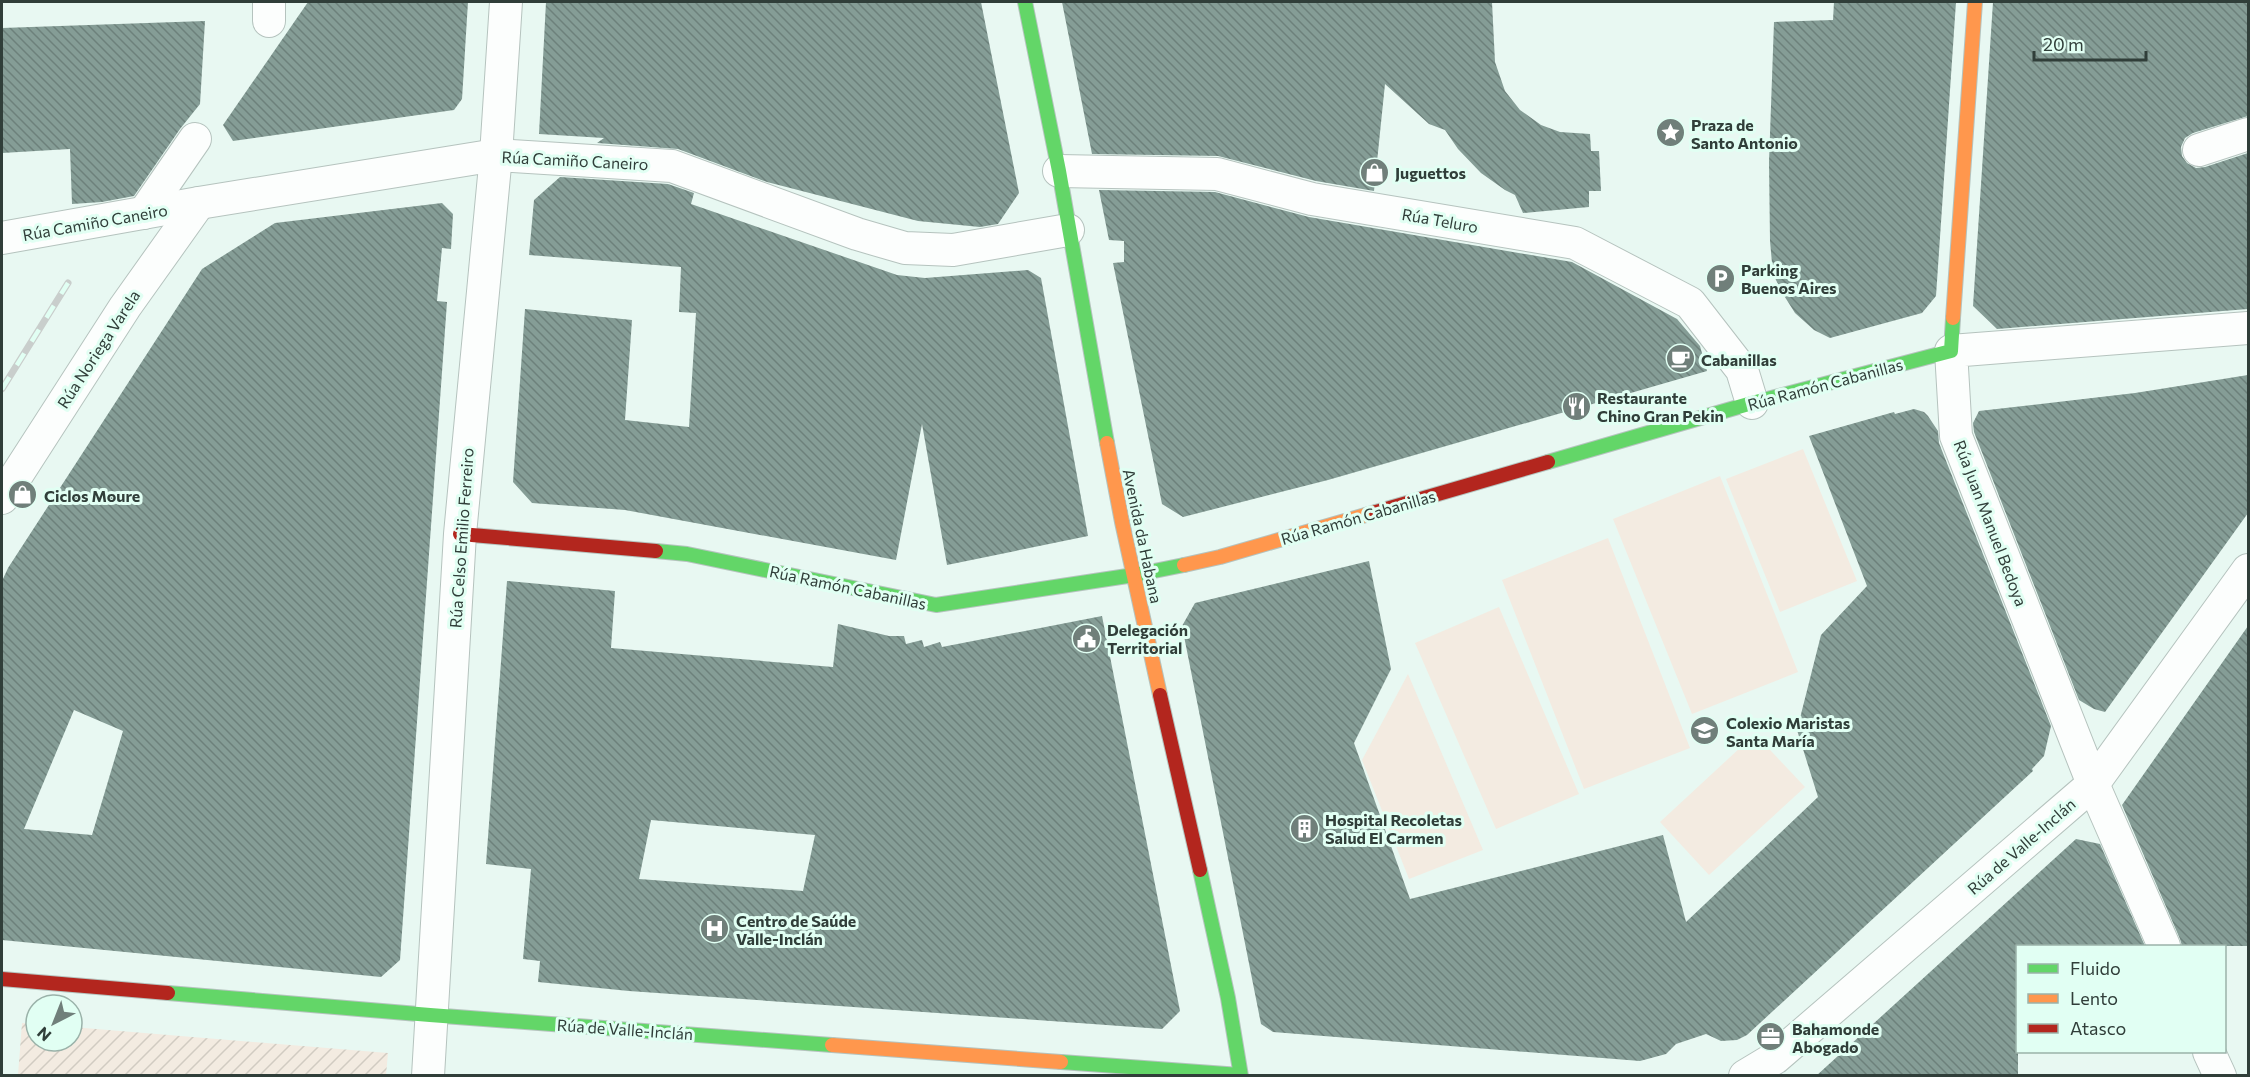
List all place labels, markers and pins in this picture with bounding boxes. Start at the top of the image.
place label: Praza de Santo Antonio [1691,115,1798,152]
place icon: Praza de Santo Antonio [1654,117,1686,149]
shop icon: Juguettos [1358,156,1390,188]
place label: Juguettos [1395,163,1466,182]
place label: Parking Buenos Aires [1741,260,1837,297]
parking icon: Parking Buenos Aires [1704,262,1736,294]
cafe icon: Cabanillas [1664,343,1696,375]
place label: Cabanillas [1701,350,1777,369]
place label: Restaurante Chino Gran Pekin [1597,388,1724,425]
restaurant icon: Restaurante Chino Gran Pekin [1560,390,1592,422]
shop icon: Ciclos Moure [7,479,39,511]
place label: Ciclos Moure [44,486,140,505]
place label: Delegación Territorial [1107,620,1188,657]
public building icon: Delegación Territorial [1070,622,1102,654]
place label: Colexio Maristas Santa María [1726,713,1850,750]
school or university icon: Colexio Maristas Santa María [1689,715,1721,747]
place label: Hospital Recoletas Salud El Carmen [1325,810,1462,847]
building icon: Hospital Recoletas Salud El Carmen [1288,812,1320,844]
place label: Centro de Saúde Valle-Inclán [736,911,856,948]
hospital icon: Centro de Saúde Valle-Inclán [699,913,731,945]
place label: Bahamonde Abogado [1792,1019,1879,1056]
office icon: Bahamonde Abogado [1755,1021,1787,1053]

